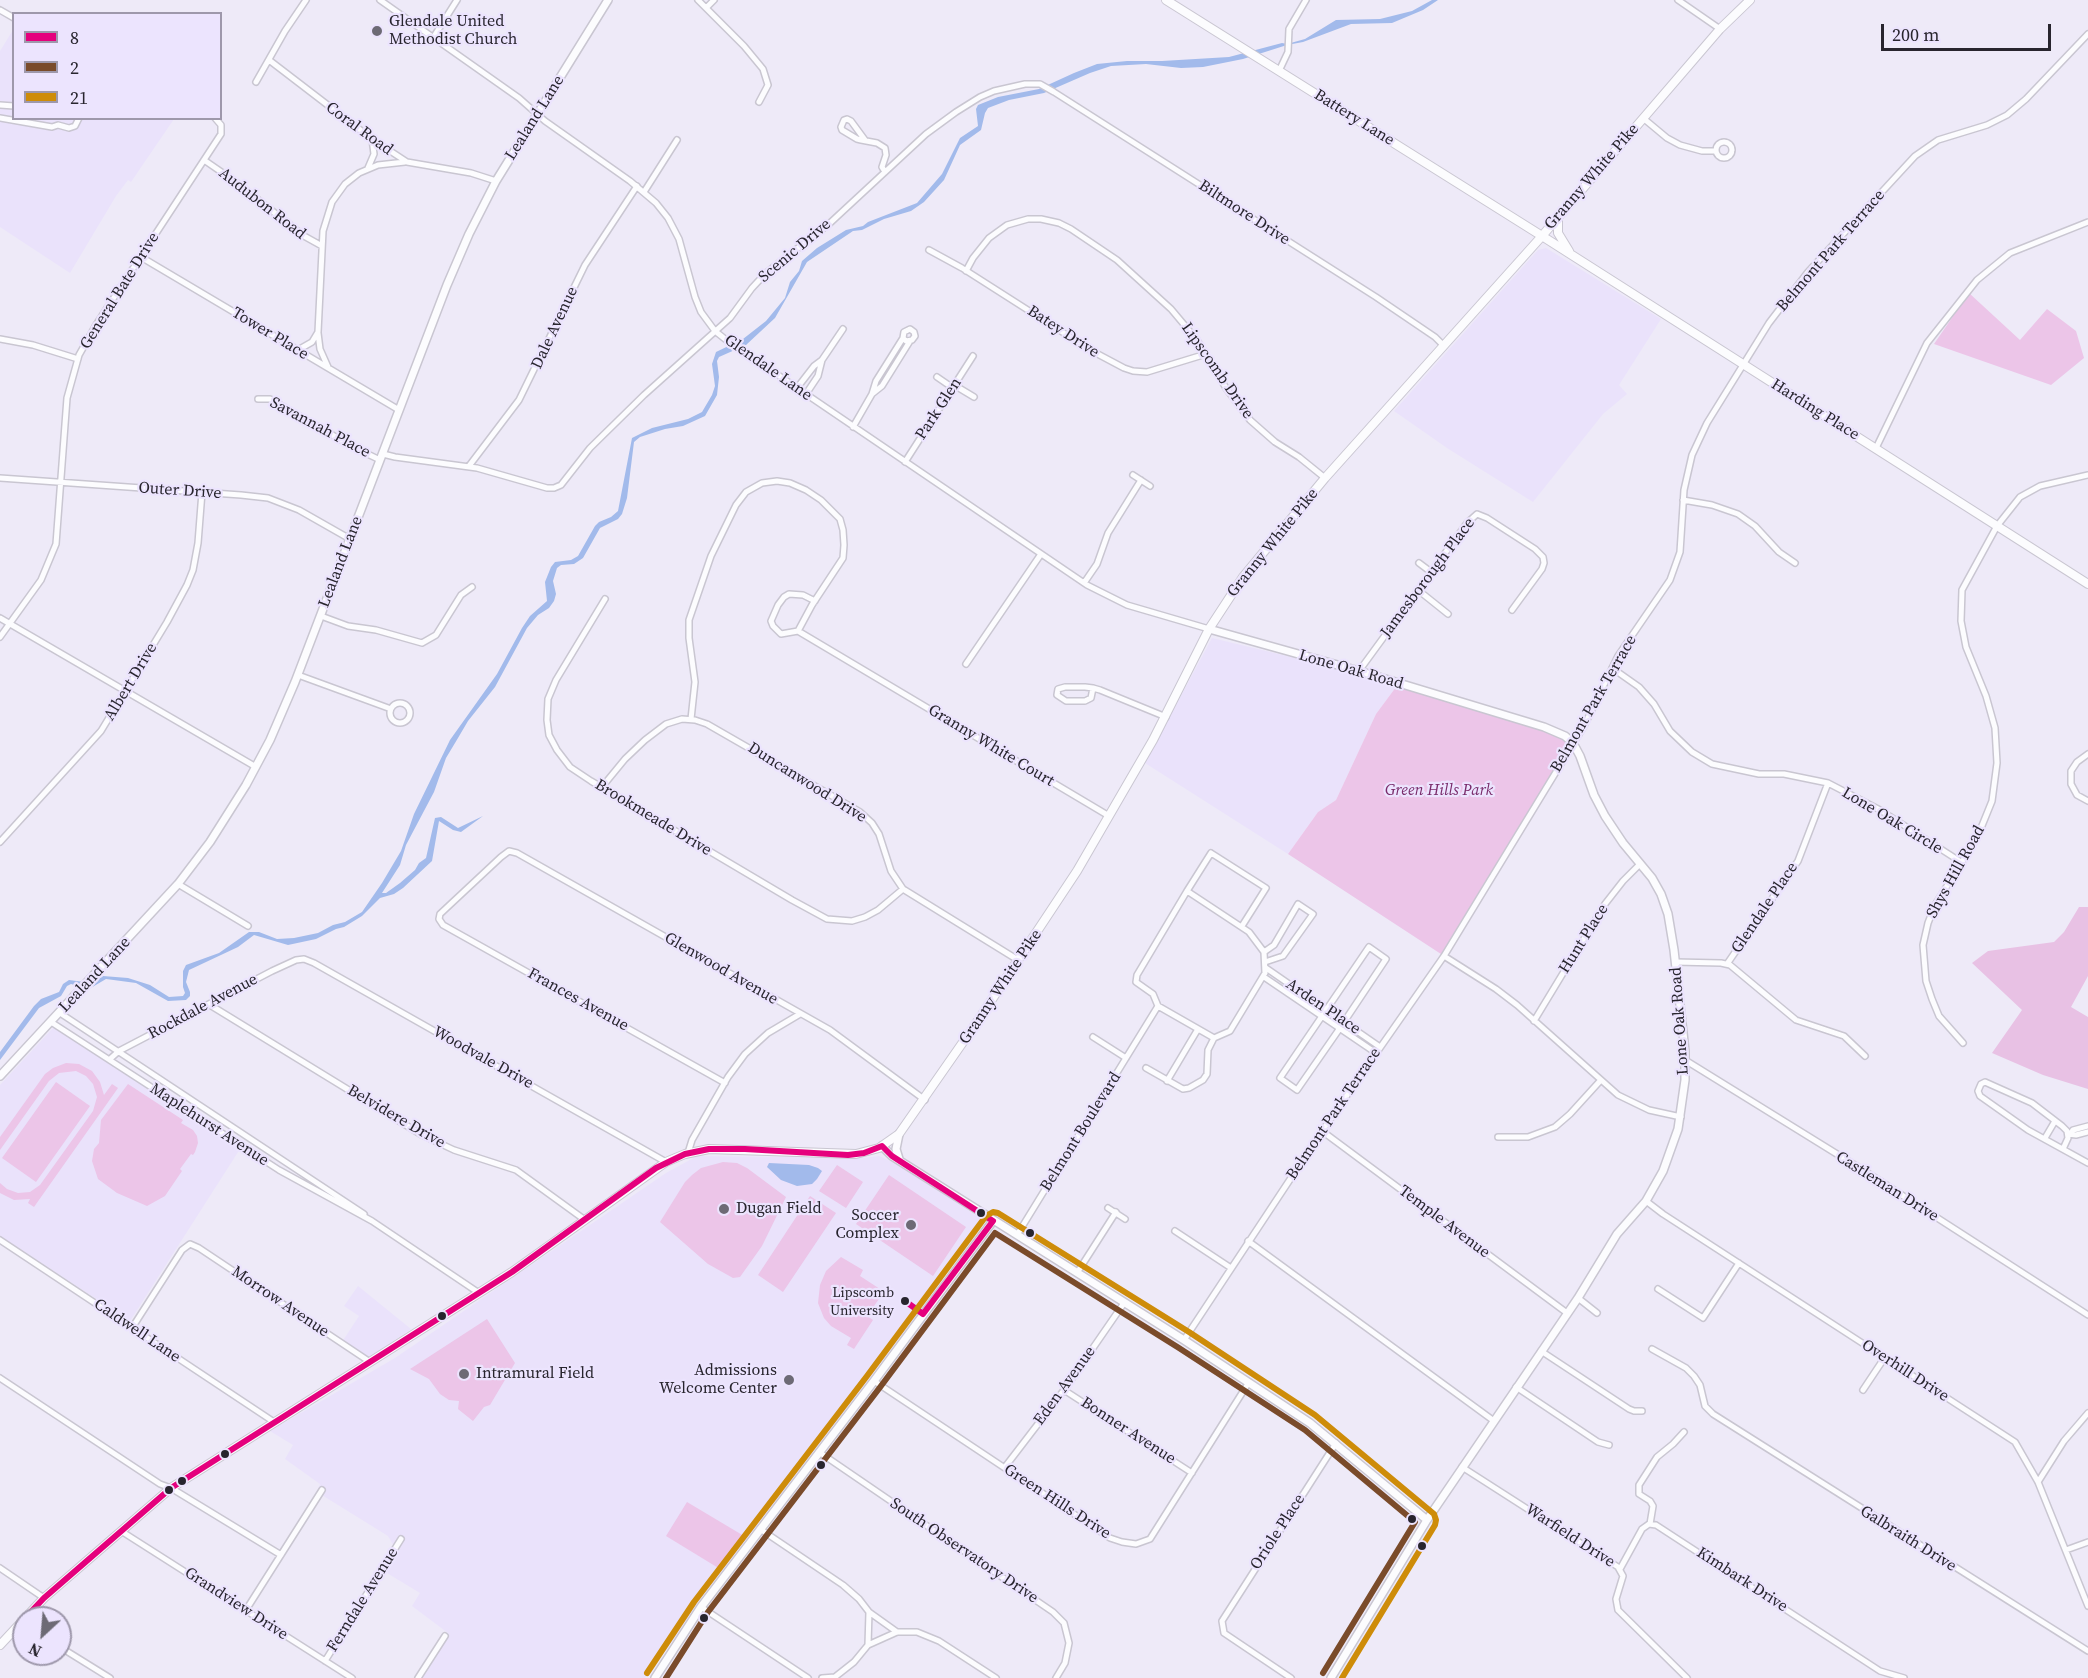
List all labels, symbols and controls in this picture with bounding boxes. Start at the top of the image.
legend [12,12,222,120]
place label: Glendale United Methodist Church [389,12,517,50]
scale bar [1884,12,2054,50]
text: 200 m [1892,22,1939,47]
marker: Glendale United Methodist Church [370,24,384,38]
text: 8 [70,25,79,50]
text: 2 [70,55,79,80]
street label: Lealand Lane [501,72,569,164]
text: 21 [70,85,88,110]
street label: Battery Lane [1310,86,1398,150]
street label: Coral Road [322,98,396,160]
street label: Granny White Pike [1541,120,1643,234]
street label: Audubon Road [215,164,309,244]
street label: Biltmore Drive [1195,176,1293,250]
street label: Belmont Park Terrace [1773,186,1889,316]
street label: Scenic Drive [755,215,835,287]
street label: General Bate Drive [76,229,164,353]
street label: Dale Avenue [528,284,582,372]
street label: Batey Drive [1023,302,1103,362]
street label: Tower Place [228,304,312,364]
street label: Lipscomb Drive [1177,319,1257,423]
street label: Glendale Lane [720,331,816,405]
street label: Park Glen [912,374,966,444]
street label: Harding Place [1767,375,1863,445]
street label: Savannah Place [267,393,373,463]
street label: Outer Drive [138,479,222,503]
street label: Granny White Pike [1223,485,1323,601]
street label: Lealand Lane [315,514,367,610]
street label: Jamesborough Place [1377,514,1479,642]
street label: Belmont Park Terrace [1547,632,1641,776]
street label: Albert Drive [100,640,162,724]
street label: Lone Oak Road [1296,646,1406,694]
street label: Granny White Court [925,701,1057,791]
street label: Duncanwood Drive [744,739,870,827]
street label: Brookmeade Drive [591,776,715,860]
park label: Green Hills Park [1385,781,1493,801]
street label: Lone Oak Circle [1838,783,1946,859]
street label: Shys Hill Road [1923,822,1989,922]
street label: Glendale Place [1728,859,1802,957]
street label: Hunt Place [1555,901,1613,977]
street label: Granny White Pike [956,926,1046,1048]
street label: Glenwood Avenue [661,929,781,1009]
street label: Lealand Lane [55,933,135,1017]
street label: Frances Avenue [524,964,632,1036]
street label: Lone Oak Road [1667,966,1693,1076]
street label: Rockdale Avenue [145,970,261,1044]
street label: Arden Place [1282,975,1364,1039]
street label: Woodvale Drive [429,1022,537,1094]
street label: Belmont Park Terrace [1283,1044,1385,1184]
street label: Belmont Boulevard [1037,1069,1125,1195]
street label: Maplehurst Avenue [146,1079,272,1171]
street label: Belvidere Drive [344,1081,448,1153]
street label: Castleman Drive [1832,1148,1942,1226]
street label: Temple Avenue [1395,1181,1493,1263]
place label: Dugan Field [736,1199,822,1219]
marker: Dugan Field [717,1202,731,1216]
place label: Soccer Complex [835,1206,899,1244]
unlabelled marker [975,1207,987,1219]
marker: Soccer Complex [904,1218,918,1232]
unlabelled marker [1024,1227,1036,1239]
street label: Morrow Avenue [228,1262,332,1342]
place label: Lipscomb University [830,1285,894,1318]
street label: Caldwell Lane [90,1295,184,1367]
marker: Lipscomb University [899,1295,911,1307]
unlabelled marker [436,1310,448,1322]
street label: Overhill Drive [1858,1336,1952,1406]
street label: Eden Avenue [1030,1343,1100,1429]
place label: Admissions Welcome Center [659,1361,777,1399]
place label: Intramural Field [476,1364,594,1384]
marker: Intramural Field [457,1367,471,1381]
marker: Admissions Welcome Center [782,1373,796,1387]
street label: Bonner Avenue [1077,1393,1179,1469]
unlabelled marker [219,1448,231,1460]
unlabelled marker [815,1459,827,1471]
street label: Green Hills Drive [1000,1460,1114,1544]
unlabelled marker [176,1475,188,1487]
unlabelled marker [163,1484,175,1496]
street label: Oriole Place [1246,1491,1310,1573]
street label: South Observatory Drive [886,1494,1042,1608]
street label: Warfield Drive [1522,1500,1618,1572]
street label: Galbraith Drive [1856,1502,1960,1576]
unlabelled marker [1406,1513,1418,1525]
unlabelled marker [1416,1540,1428,1552]
street label: Kimbark Drive [1693,1543,1791,1617]
street label: Ferndale Avenue [323,1544,403,1656]
street label: Grandview Drive [181,1563,291,1645]
north arrow [12,1606,72,1666]
unlabelled marker [698,1612,710,1624]
text: N [25,1638,45,1663]

